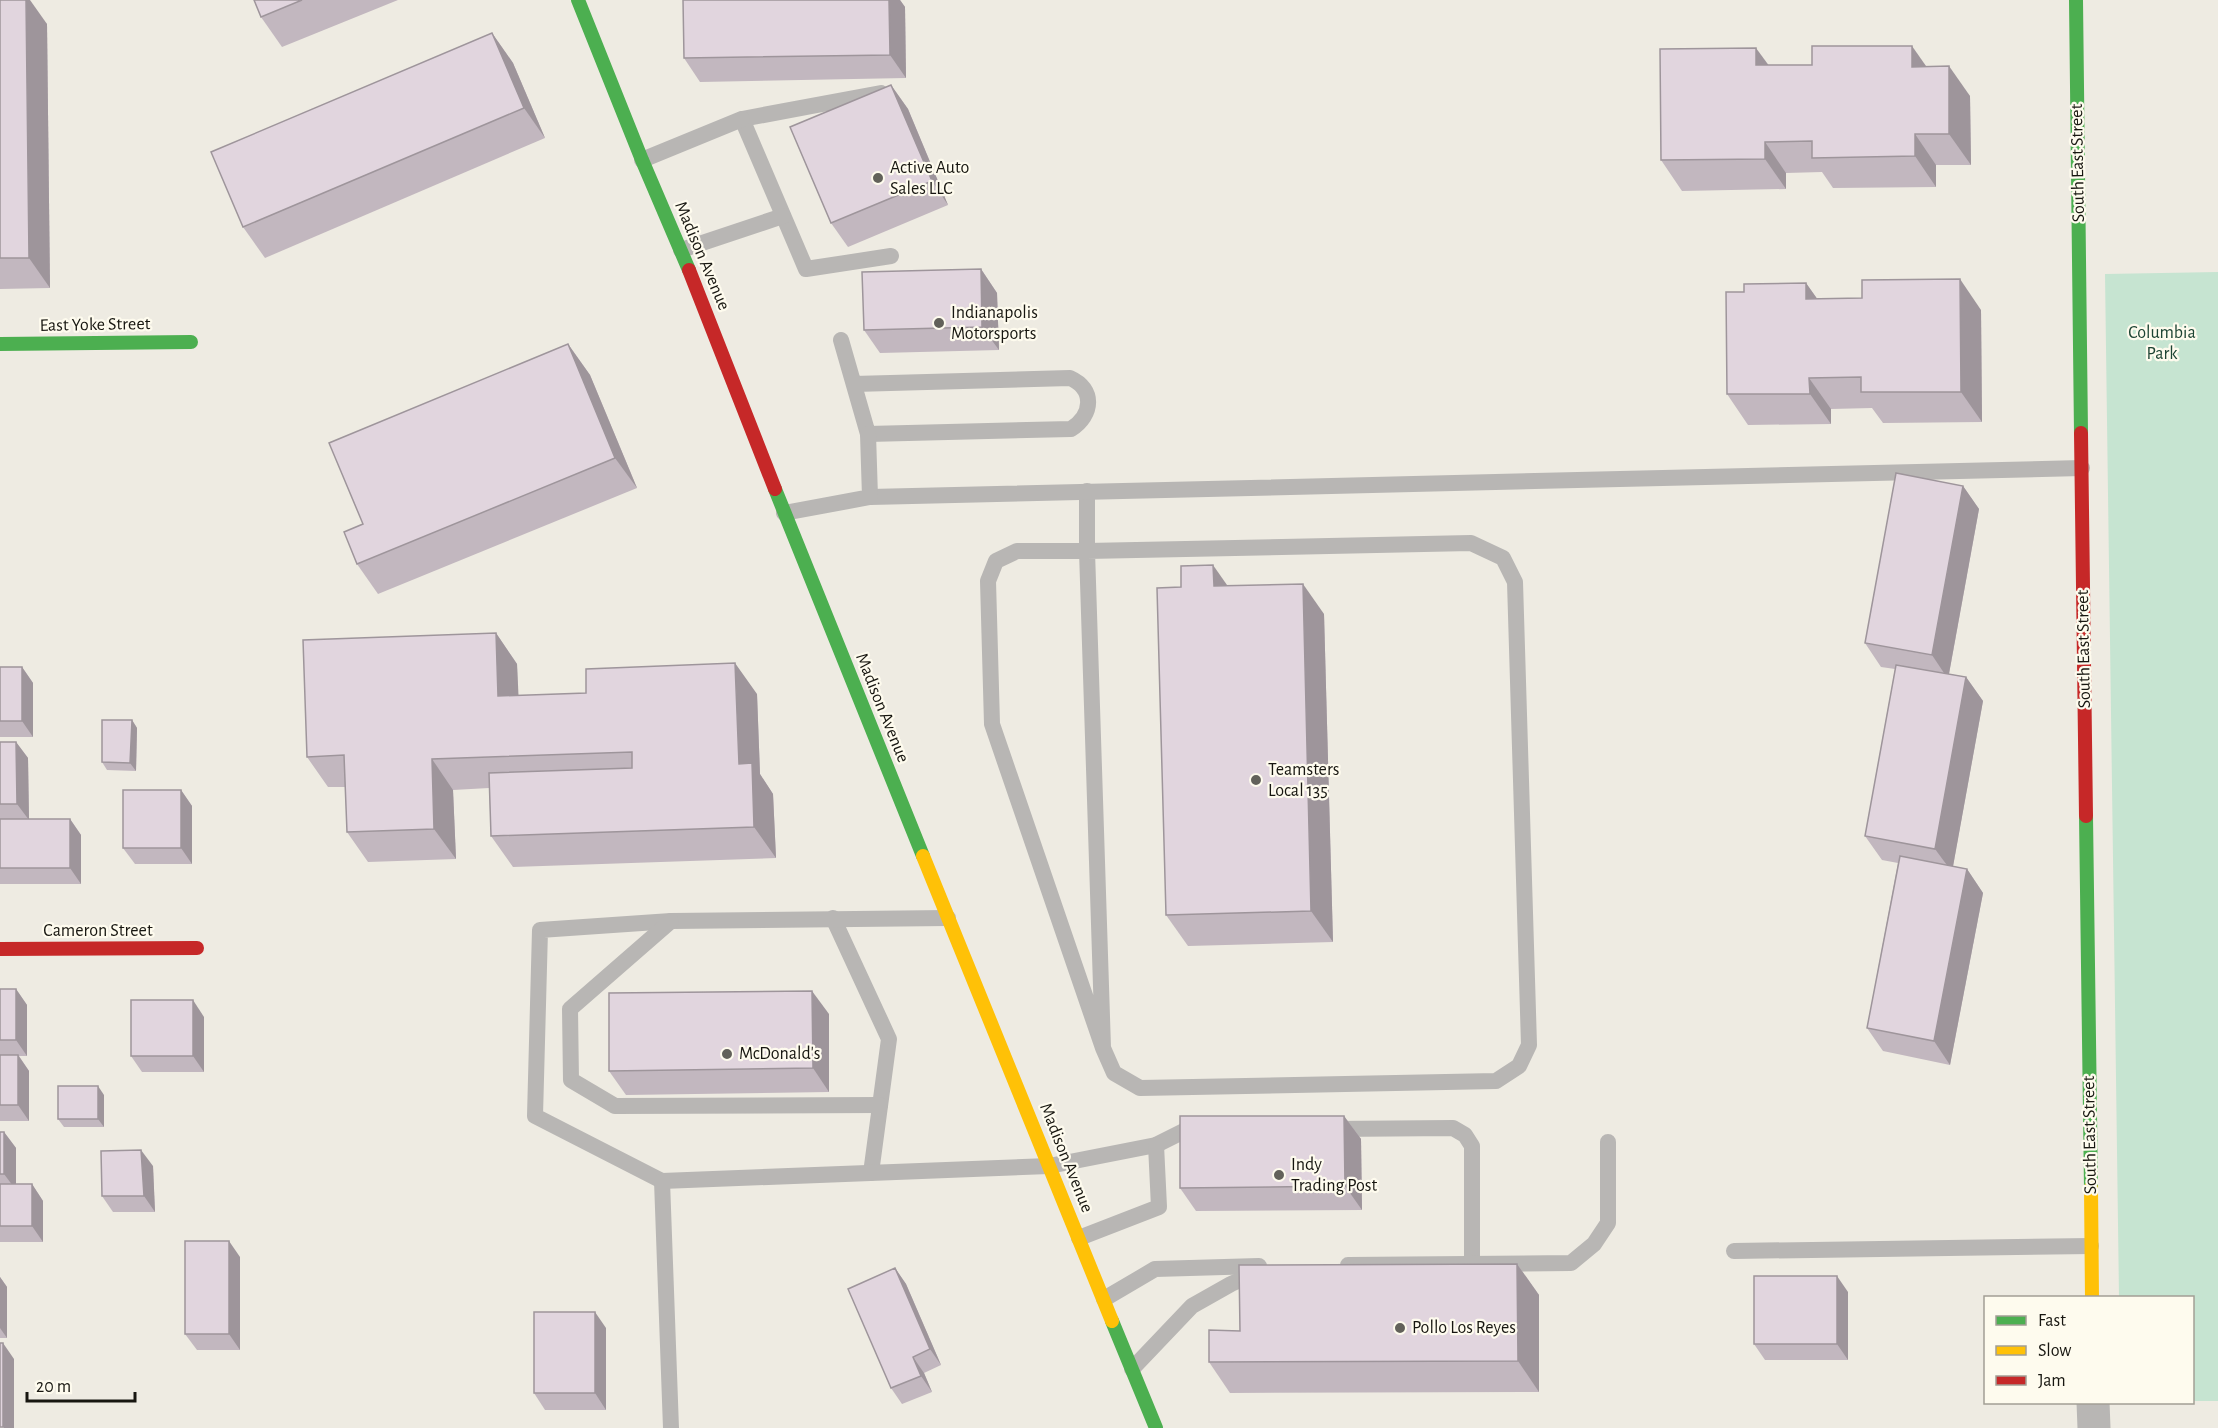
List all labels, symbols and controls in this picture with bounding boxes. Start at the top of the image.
street label: South East Street [2068,103,2088,222]
place label: Active Auto Sales LLC [890,159,969,198]
marker: Active Auto Sales LLC [871,171,885,185]
street label: Madison Avenue [671,199,733,313]
place label: Indianapolis Motorsports [951,304,1038,343]
street label: East Yoke Street [39,315,151,335]
marker: Indianapolis Motorsports [932,316,946,330]
park label: Columbia Park [2128,324,2196,363]
street label: South East Street [2074,589,2094,708]
street label: Madison Avenue [852,651,912,765]
place label: Teamsters Local 135 [1268,761,1339,800]
marker: Teamsters Local 135 [1249,773,1263,787]
street label: Cameron Street [43,922,153,940]
place label: McDonald's [739,1045,821,1063]
marker: McDonald's [720,1047,734,1061]
street label: South East Street [2080,1075,2100,1194]
street label: Madison Avenue [1036,1101,1096,1215]
place label: Indy Trading Post [1291,1156,1377,1195]
marker: Indy Trading Post [1272,1168,1286,1182]
legend [1984,1296,2194,1404]
text: Fast [2038,1312,2066,1330]
place label: Pollo Los Reyes [1412,1319,1516,1337]
marker: Pollo Los Reyes [1393,1321,1407,1335]
text: Slow [2038,1342,2071,1360]
scale bar [27,1365,135,1403]
text: Jam [2038,1372,2066,1390]
text: 20 m [36,1378,71,1396]

